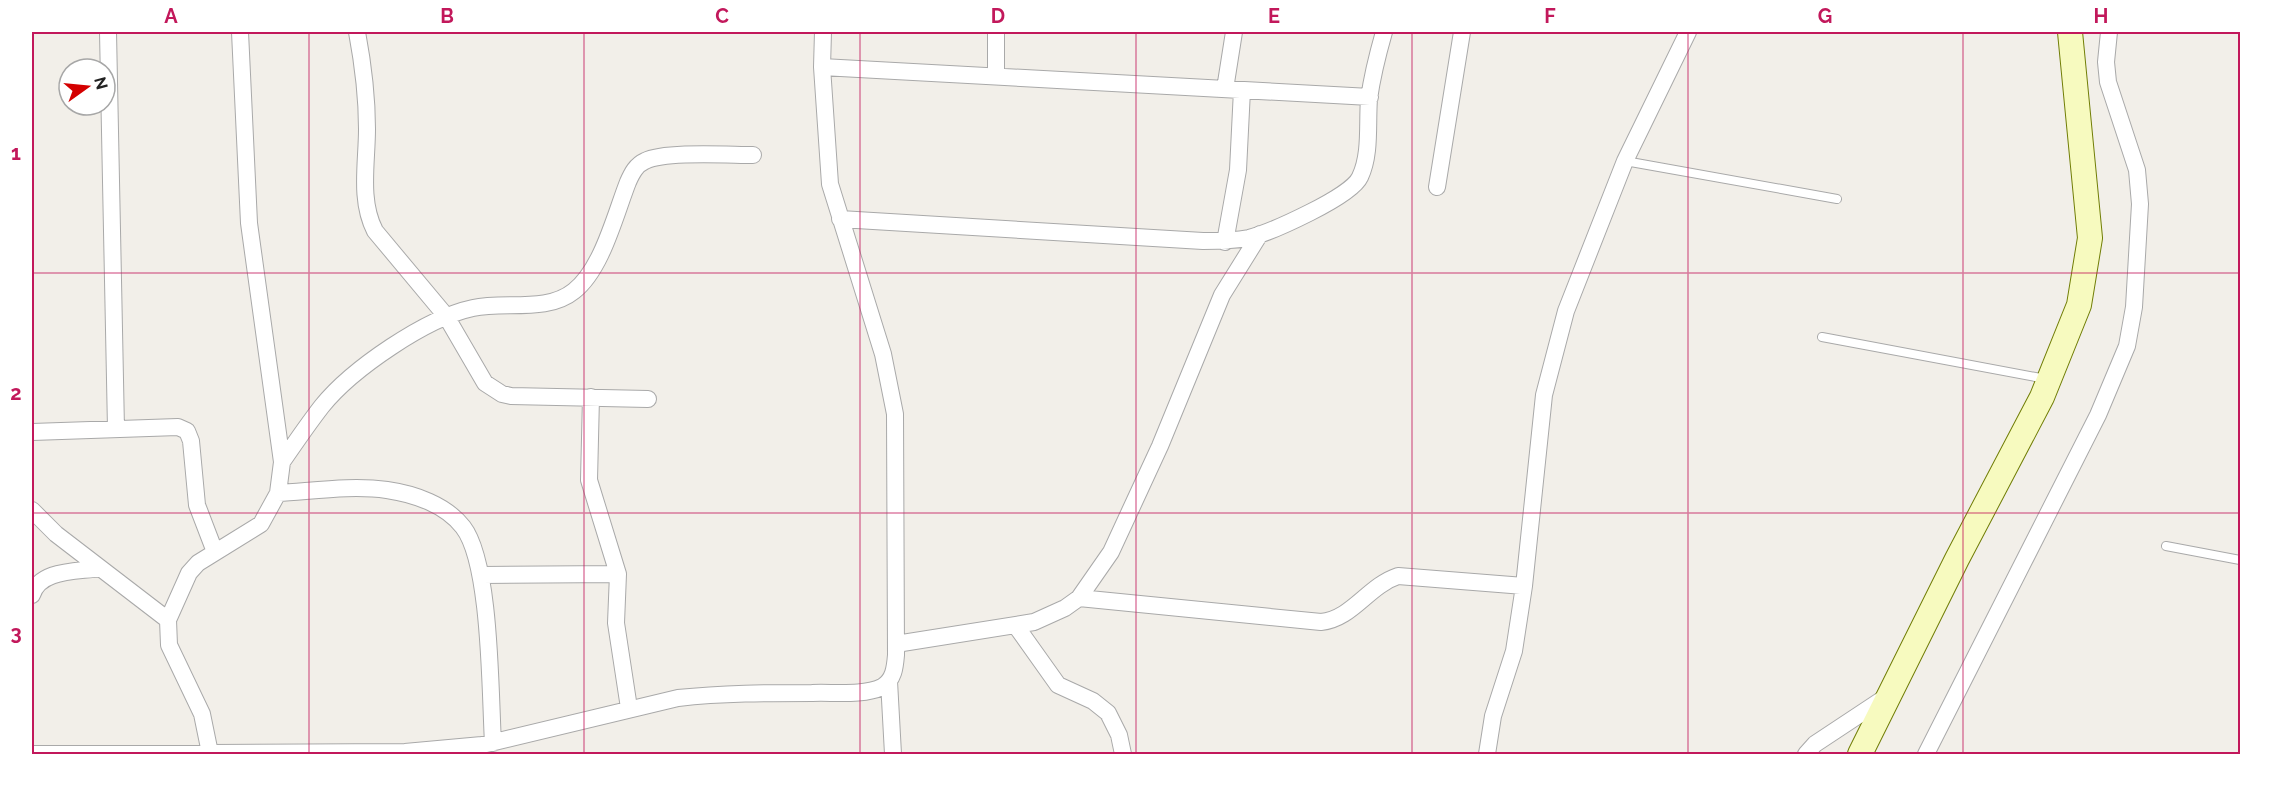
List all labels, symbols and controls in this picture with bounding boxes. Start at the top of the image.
text: A [164,4,178,28]
text: B [440,4,454,28]
text: C [715,4,729,28]
text: D [991,4,1005,28]
text: E [1268,4,1280,28]
text: F [1544,4,1556,28]
text: G [1818,4,1832,28]
text: H [2094,4,2108,28]
north arrow [57,57,117,117]
text: N [90,75,112,92]
text: 1 [11,141,21,165]
text: 2 [10,381,22,405]
text: 3 [10,621,22,645]

